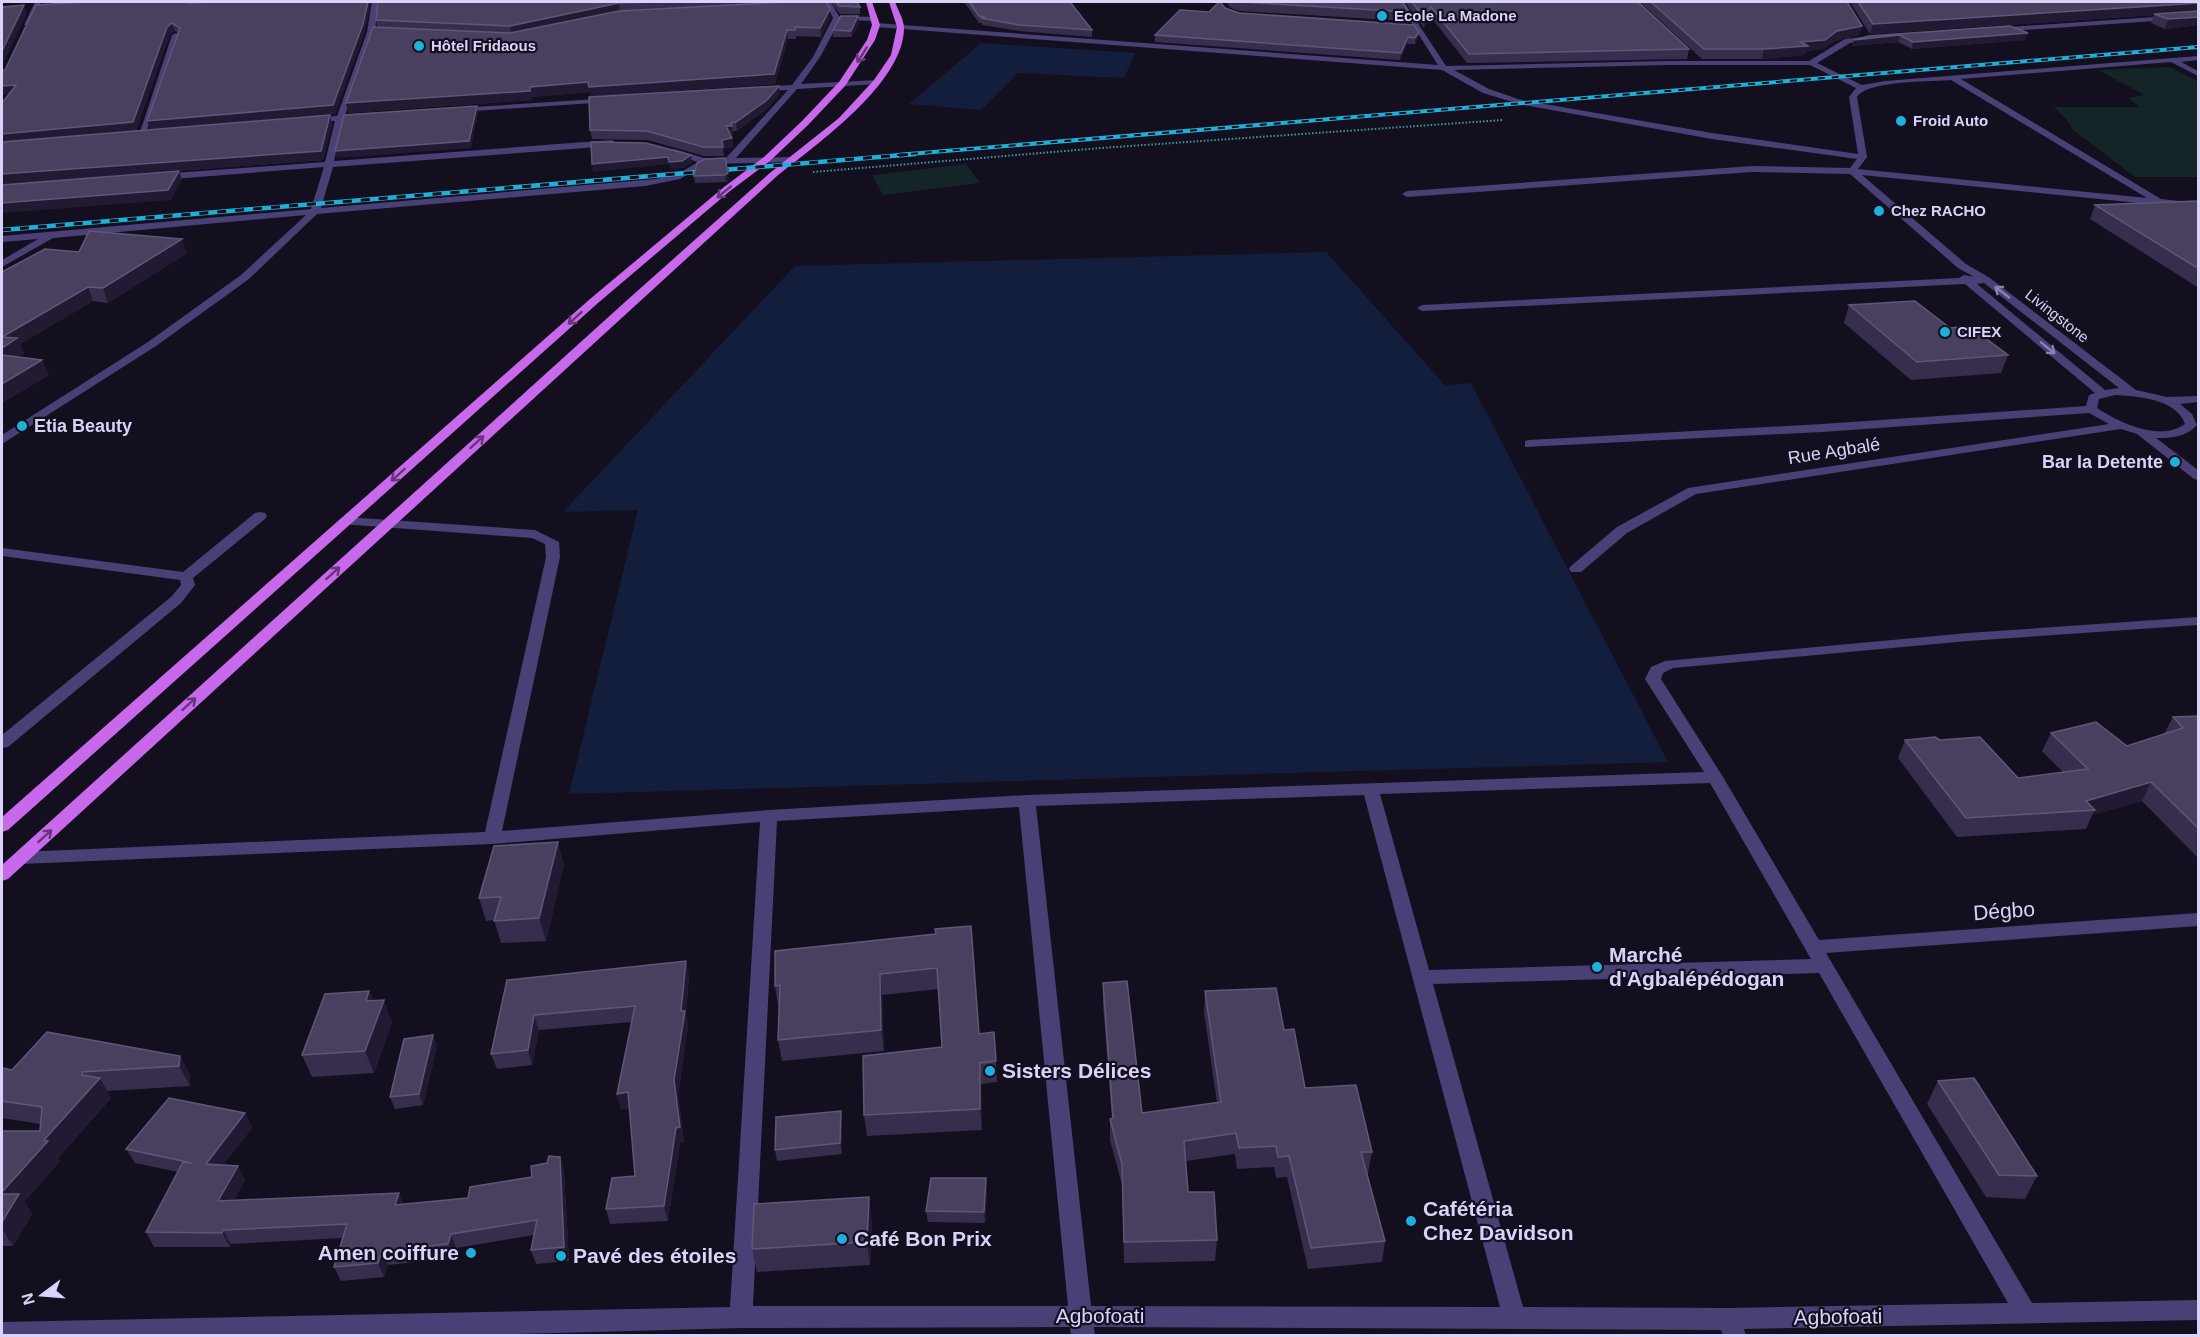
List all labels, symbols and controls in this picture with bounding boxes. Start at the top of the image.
place label: Ecole La Madone [1394,7,1517,24]
marker: Ecole La Madone [1375,9,1389,23]
place label: Hôtel Fridaous [431,37,536,54]
marker: Hôtel Fridaous [412,39,426,53]
one-way arrow [855,46,867,63]
place label: Froid Auto [1913,112,1988,129]
marker: Froid Auto [1894,114,1908,128]
one-way arrow [716,185,732,198]
place label: Chez RACHO [1891,202,1986,219]
marker: Chez RACHO [1872,204,1886,218]
one-way arrow [1995,286,2011,299]
street label: Livingstone [2022,286,2092,346]
one-way arrow [568,311,583,325]
place label: CIFEX [1957,323,2001,340]
marker: CIFEX [1938,325,1952,339]
one-way arrow [2040,342,2056,355]
place label: Etia Beauty [34,416,132,436]
marker: Etia Beauty [15,419,29,433]
street label: Rue Agbalé [1786,434,1882,468]
one-way arrow [469,435,484,449]
place label: Bar la Detente [2042,452,2163,472]
marker: Bar la Detente [2168,455,2182,469]
one-way arrow [391,468,406,482]
one-way arrow [325,566,340,580]
one-way arrow [181,697,196,711]
one-way arrow [37,829,52,843]
street label: Dégbo [1972,897,2036,924]
place label: Marché d'Agbalépédogan [1609,943,1784,990]
marker: Marché d'Agbalépédogan [1590,960,1604,974]
place label: Sisters Délices [1002,1059,1151,1082]
marker: Sisters Délices [983,1064,997,1078]
place label: Cafétéria Chez Davidson [1423,1197,1574,1244]
marker: Cafétéria Chez Davidson [1404,1214,1418,1228]
place label: Café Bon Prix [854,1227,992,1250]
marker: Café Bon Prix [835,1232,849,1246]
place label: Amen coiffure [318,1241,459,1264]
place label: Pavé des étoiles [573,1244,736,1267]
marker: Amen coiffure [464,1246,478,1260]
marker: Pavé des étoiles [554,1249,568,1263]
north arrow [12,1265,72,1325]
text: N [18,1291,38,1307]
street label: Agbofoati [1056,1304,1144,1327]
street label: Agbofoati [1793,1304,1883,1329]

